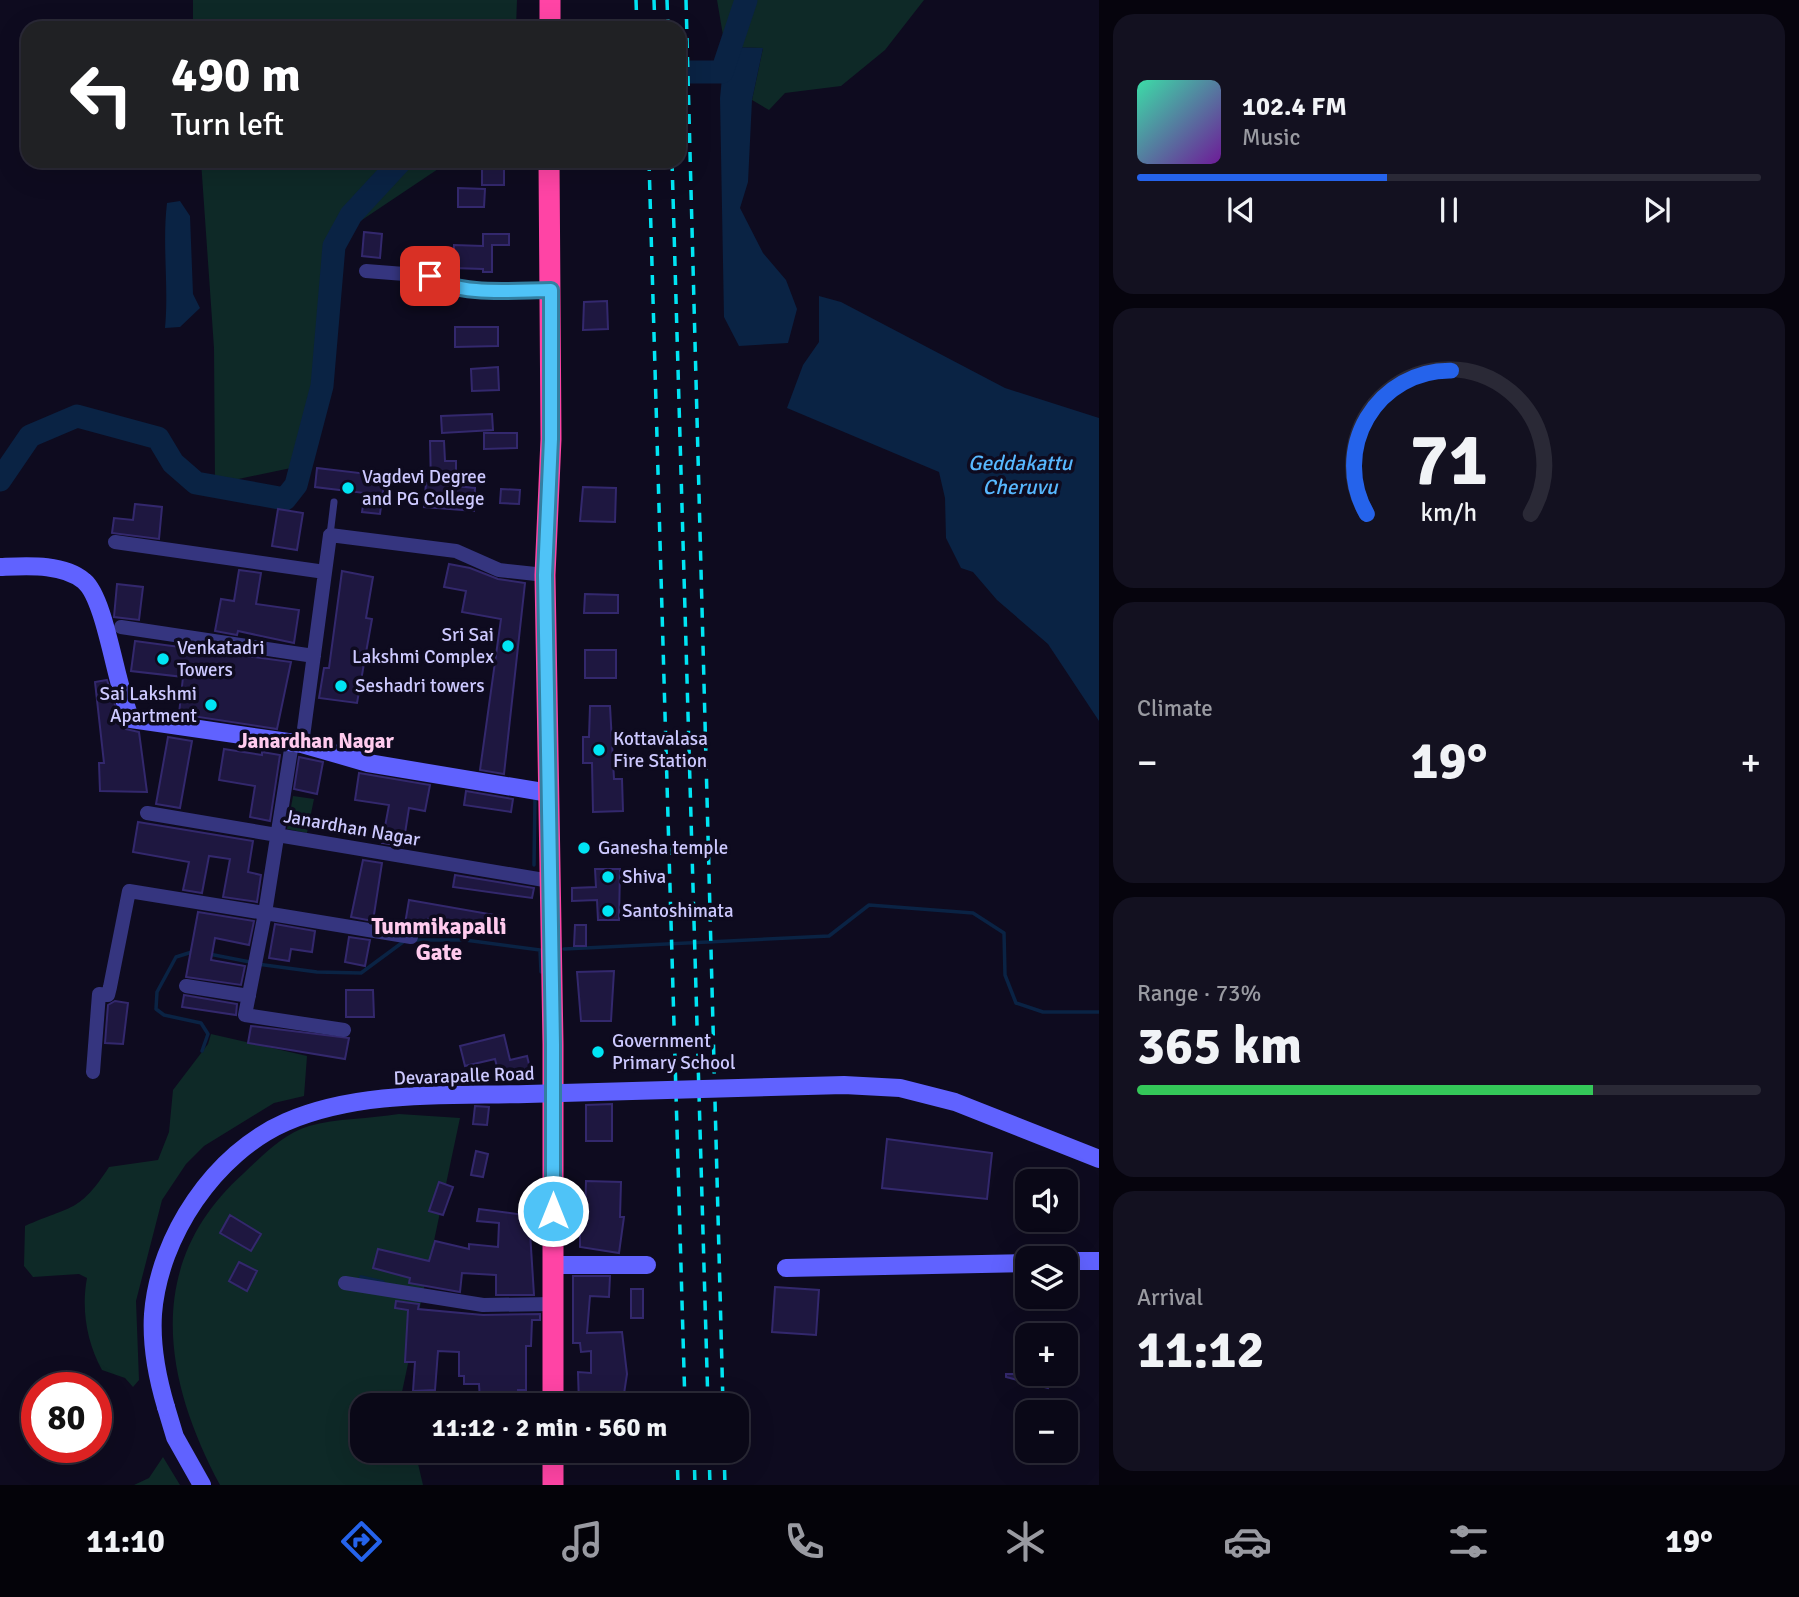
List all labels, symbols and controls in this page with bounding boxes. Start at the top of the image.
text: 490 m [171,45,301,105]
icon: left [56,49,147,140]
text: 102.4 FM [1242,91,1347,123]
text: Turn left [171,105,284,144]
text: Music [1242,123,1300,152]
icon: previous [1222,191,1260,229]
icon: pause [1430,191,1468,229]
icon: next [1638,191,1676,229]
pin [400,246,460,306]
icon: arrive [411,257,449,295]
text: 71 [1410,417,1488,506]
water label: Geddakattu Cheruvu [968,450,1074,500]
place label: Vagdevi Degree and PG College [362,465,486,511]
marker: Vagdevi Degree and PG College [340,480,356,496]
text: km/h [1421,497,1477,528]
place label: Sri Sai Lakshmi Complex [352,623,494,669]
place label: Venkatadri Towers [177,636,265,682]
marker: Sri Sai Lakshmi Complex [500,638,516,654]
marker: Venkatadri Towers [155,651,171,667]
place label: Seshadri towers [355,674,484,698]
marker: Seshadri towers [333,678,349,694]
place label: Sai Lakshmi Apartment [100,682,197,728]
text: Climate [1137,694,1213,723]
marker: Sai Lakshmi Apartment [203,697,219,713]
place label: Kottavalasa Fire Station [613,727,708,773]
district label: Janardhan Nagar [238,728,395,754]
text: 19° [1411,729,1487,793]
text: − [1137,739,1158,786]
text: + [1740,739,1761,786]
marker: Kottavalasa Fire Station [591,742,607,758]
street label: Janardhan Nagar [282,804,422,852]
place label: Ganesha temple [598,836,728,860]
marker: Ganesha temple [576,840,592,856]
place label: Shiva [622,865,666,889]
marker: Shiva [600,869,616,885]
place label: Santoshimata [622,899,734,923]
marker: Santoshimata [600,903,616,919]
district label: Tummikapalli Gate [371,912,507,967]
text: Range · 73% [1137,979,1261,1008]
text: 365 km [1137,1014,1302,1078]
place label: Government Primary School [612,1029,735,1075]
marker: Government Primary School [590,1044,606,1060]
street label: Devarapalle Road [393,1062,535,1090]
map controls [1015,1169,1078,1463]
button: sound [1015,1169,1078,1232]
position arrow [516,1174,590,1248]
button: layers [1015,1246,1078,1309]
text: Arrival [1137,1283,1203,1312]
text: 11:12 [1137,1318,1265,1382]
button: + [1015,1323,1078,1386]
speed limit sign: 80 [21,1372,112,1463]
button: − [1015,1400,1078,1463]
text: 11:12 · 2 min · 560 m [432,1412,667,1444]
icon: directions [337,1517,386,1566]
icon: music [558,1517,607,1566]
icon: phone [780,1517,829,1566]
icon: climate [1001,1517,1050,1566]
icon: car [1223,1517,1272,1566]
icon: filters [1444,1517,1493,1566]
text: 11:10 [86,1522,165,1561]
text: 19° [1665,1522,1713,1561]

